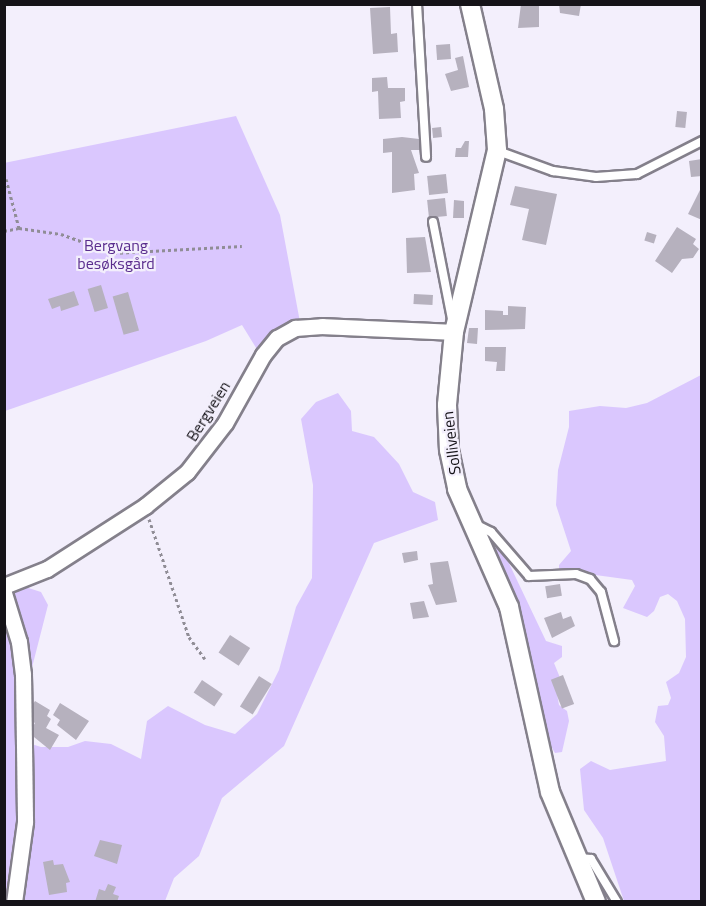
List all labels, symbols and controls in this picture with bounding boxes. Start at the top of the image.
park label: Bergvang besøksgård [77,235,155,273]
street label: Bergveien [182,377,234,445]
street label: Solliveien [438,410,464,476]

